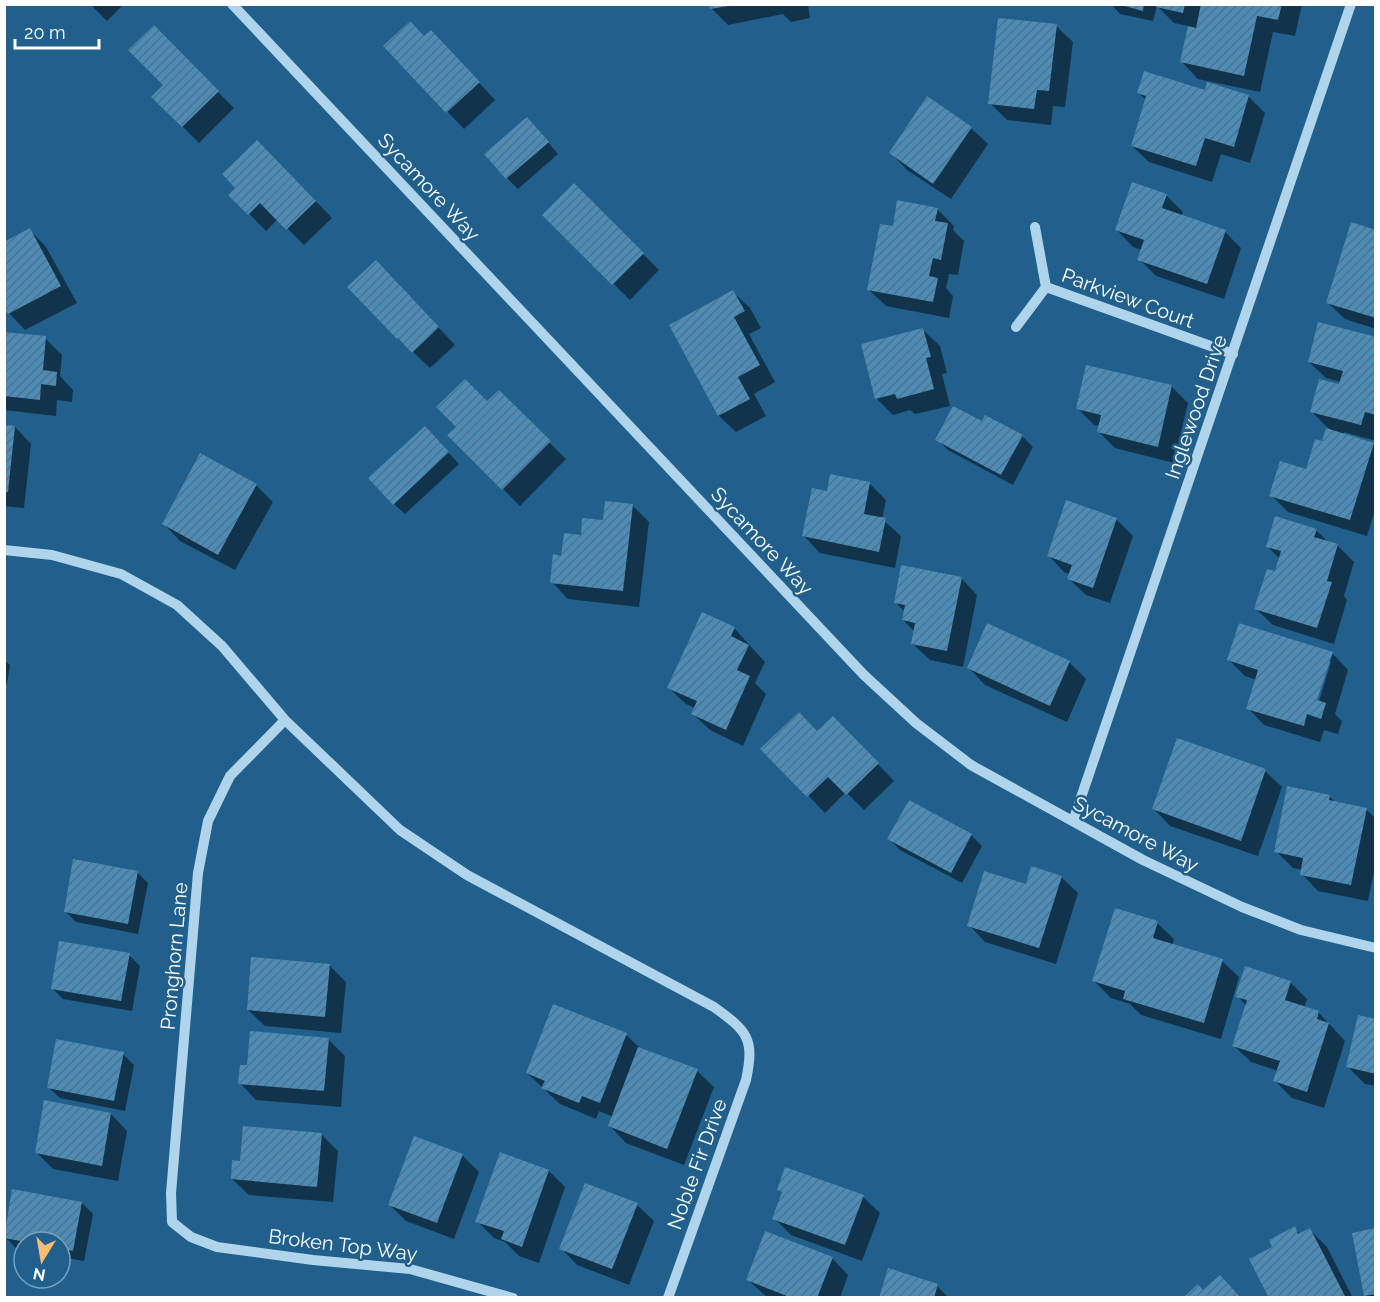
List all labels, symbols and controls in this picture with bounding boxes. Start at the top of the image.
scale bar [15,12,99,50]
text: 20 m [24,22,66,43]
street label: Sycamore Way [373,128,485,246]
street label: Parkview Court [1058,263,1198,333]
street label: Inglewood Drive [1160,332,1232,482]
street label: Sycamore Way [706,482,818,600]
street label: Sycamore Way [1069,791,1203,877]
street label: Pronghorn Lane [156,881,192,1031]
street label: Noble Fir Drive [662,1095,732,1233]
street label: Broken Top Way [267,1224,419,1266]
north arrow [12,1230,72,1290]
text: N [31,1264,47,1285]

